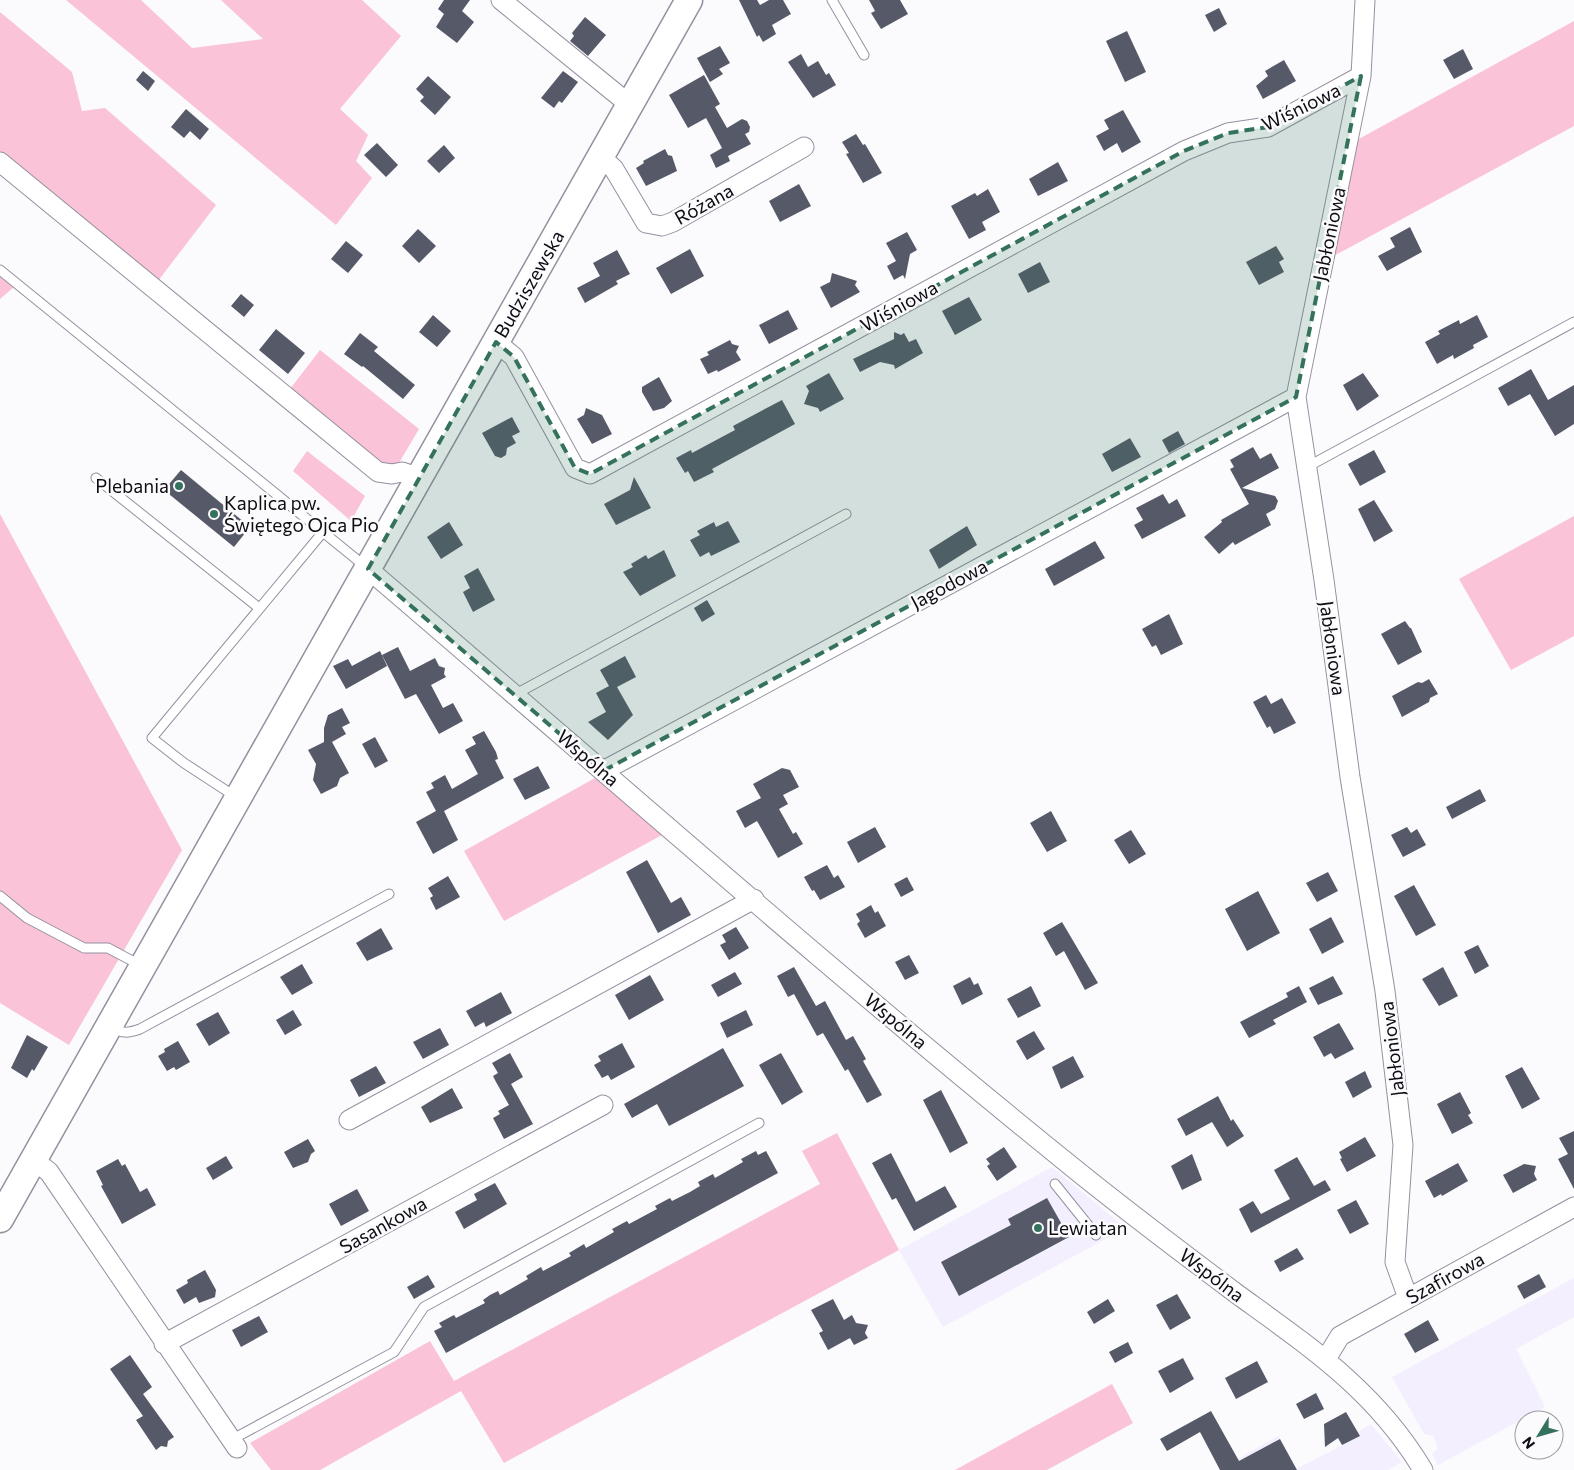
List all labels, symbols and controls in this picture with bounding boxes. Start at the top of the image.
street label: Wiśniowa [1258,78,1344,135]
street label: Różana [670,178,737,229]
street label: Jabłoniowa [1307,185,1350,283]
street label: Budziszewska [489,226,569,341]
street label: Wiśniowa [856,275,941,336]
place label: Plebania [95,474,169,497]
marker: Plebania [173,480,185,492]
place label: Kaplica pw. Świętego Ojca Pio [224,491,379,536]
marker: Kaplica pw. Świętego Ojca Pio [208,508,220,520]
street label: Jagodowa [906,554,991,613]
street label: Jabłoniowa [1315,599,1352,697]
street label: Wspólna [553,724,624,791]
street label: Wspólna [860,988,932,1054]
street label: Jabłoniowa [1374,1000,1409,1098]
street label: Sasankowa [335,1191,430,1258]
place label: Lewiatan [1048,1216,1127,1239]
marker: Lewiatan [1032,1222,1044,1234]
street label: Wspólna [1175,1243,1249,1306]
street label: Szafirowa [1402,1247,1488,1309]
north arrow [1514,1410,1564,1460]
text: N [1518,1434,1538,1452]

